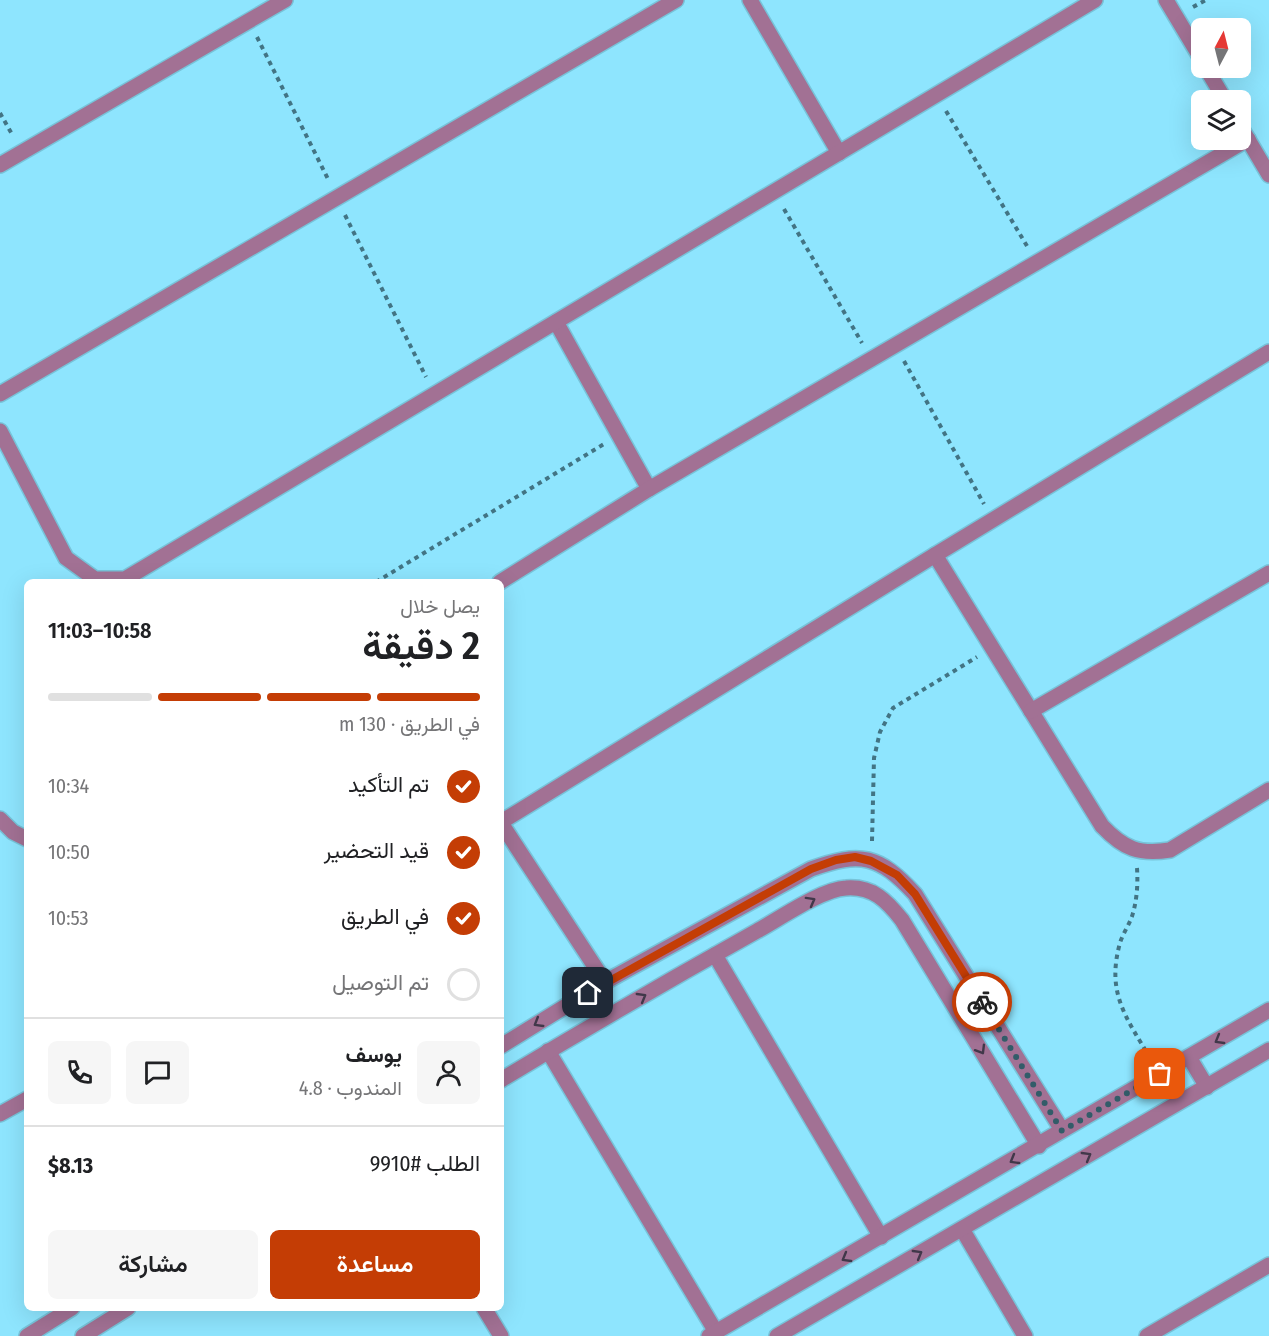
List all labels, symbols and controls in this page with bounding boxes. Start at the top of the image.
north arrow [1191,18,1251,78]
map controls [1191,18,1251,150]
button: layers [1191,90,1251,150]
text: يصل خلال [400,594,480,618]
text: 10:58–11:03 [48,617,152,644]
text: 2 دقيقة [362,623,480,669]
text: في الطريق · 130 m [339,712,480,736]
icon: check [447,770,480,803]
text: تم التأكيد [348,771,429,798]
text: 10:34 [48,774,89,798]
icon: check [447,836,480,869]
text: قيد التحضير [324,837,429,864]
text: 10:50 [48,840,90,864]
one-way arrow [805,896,816,908]
icon: check [447,902,480,935]
text: في الطريق [341,903,429,930]
text: 10:53 [48,906,89,930]
pin [562,967,613,1018]
text: تم التوصيل [332,969,429,996]
courier [952,972,1012,1032]
icon: home [571,976,604,1009]
icon: bike [966,986,999,1019]
one-way arrow [636,993,646,1004]
one-way arrow [534,1016,545,1027]
one-way arrow [1214,1033,1225,1044]
button: phone [48,1041,111,1104]
button: chat [126,1041,189,1104]
text: يوسف [346,1041,402,1068]
button: person [417,1041,480,1104]
one-way arrow [974,1044,986,1054]
pin [1134,1048,1185,1099]
icon: bag [1143,1057,1176,1090]
text: المندوب · 4.8 [299,1076,402,1100]
text: الطلب #9910 [370,1150,480,1177]
text: $8.13 [48,1152,93,1179]
one-way arrow [1081,1152,1091,1163]
one-way arrow [1010,1153,1020,1164]
button: مشاركة [48,1230,258,1299]
button: مساعدة [270,1230,480,1299]
one-way arrow [912,1250,923,1261]
one-way arrow [842,1251,852,1262]

